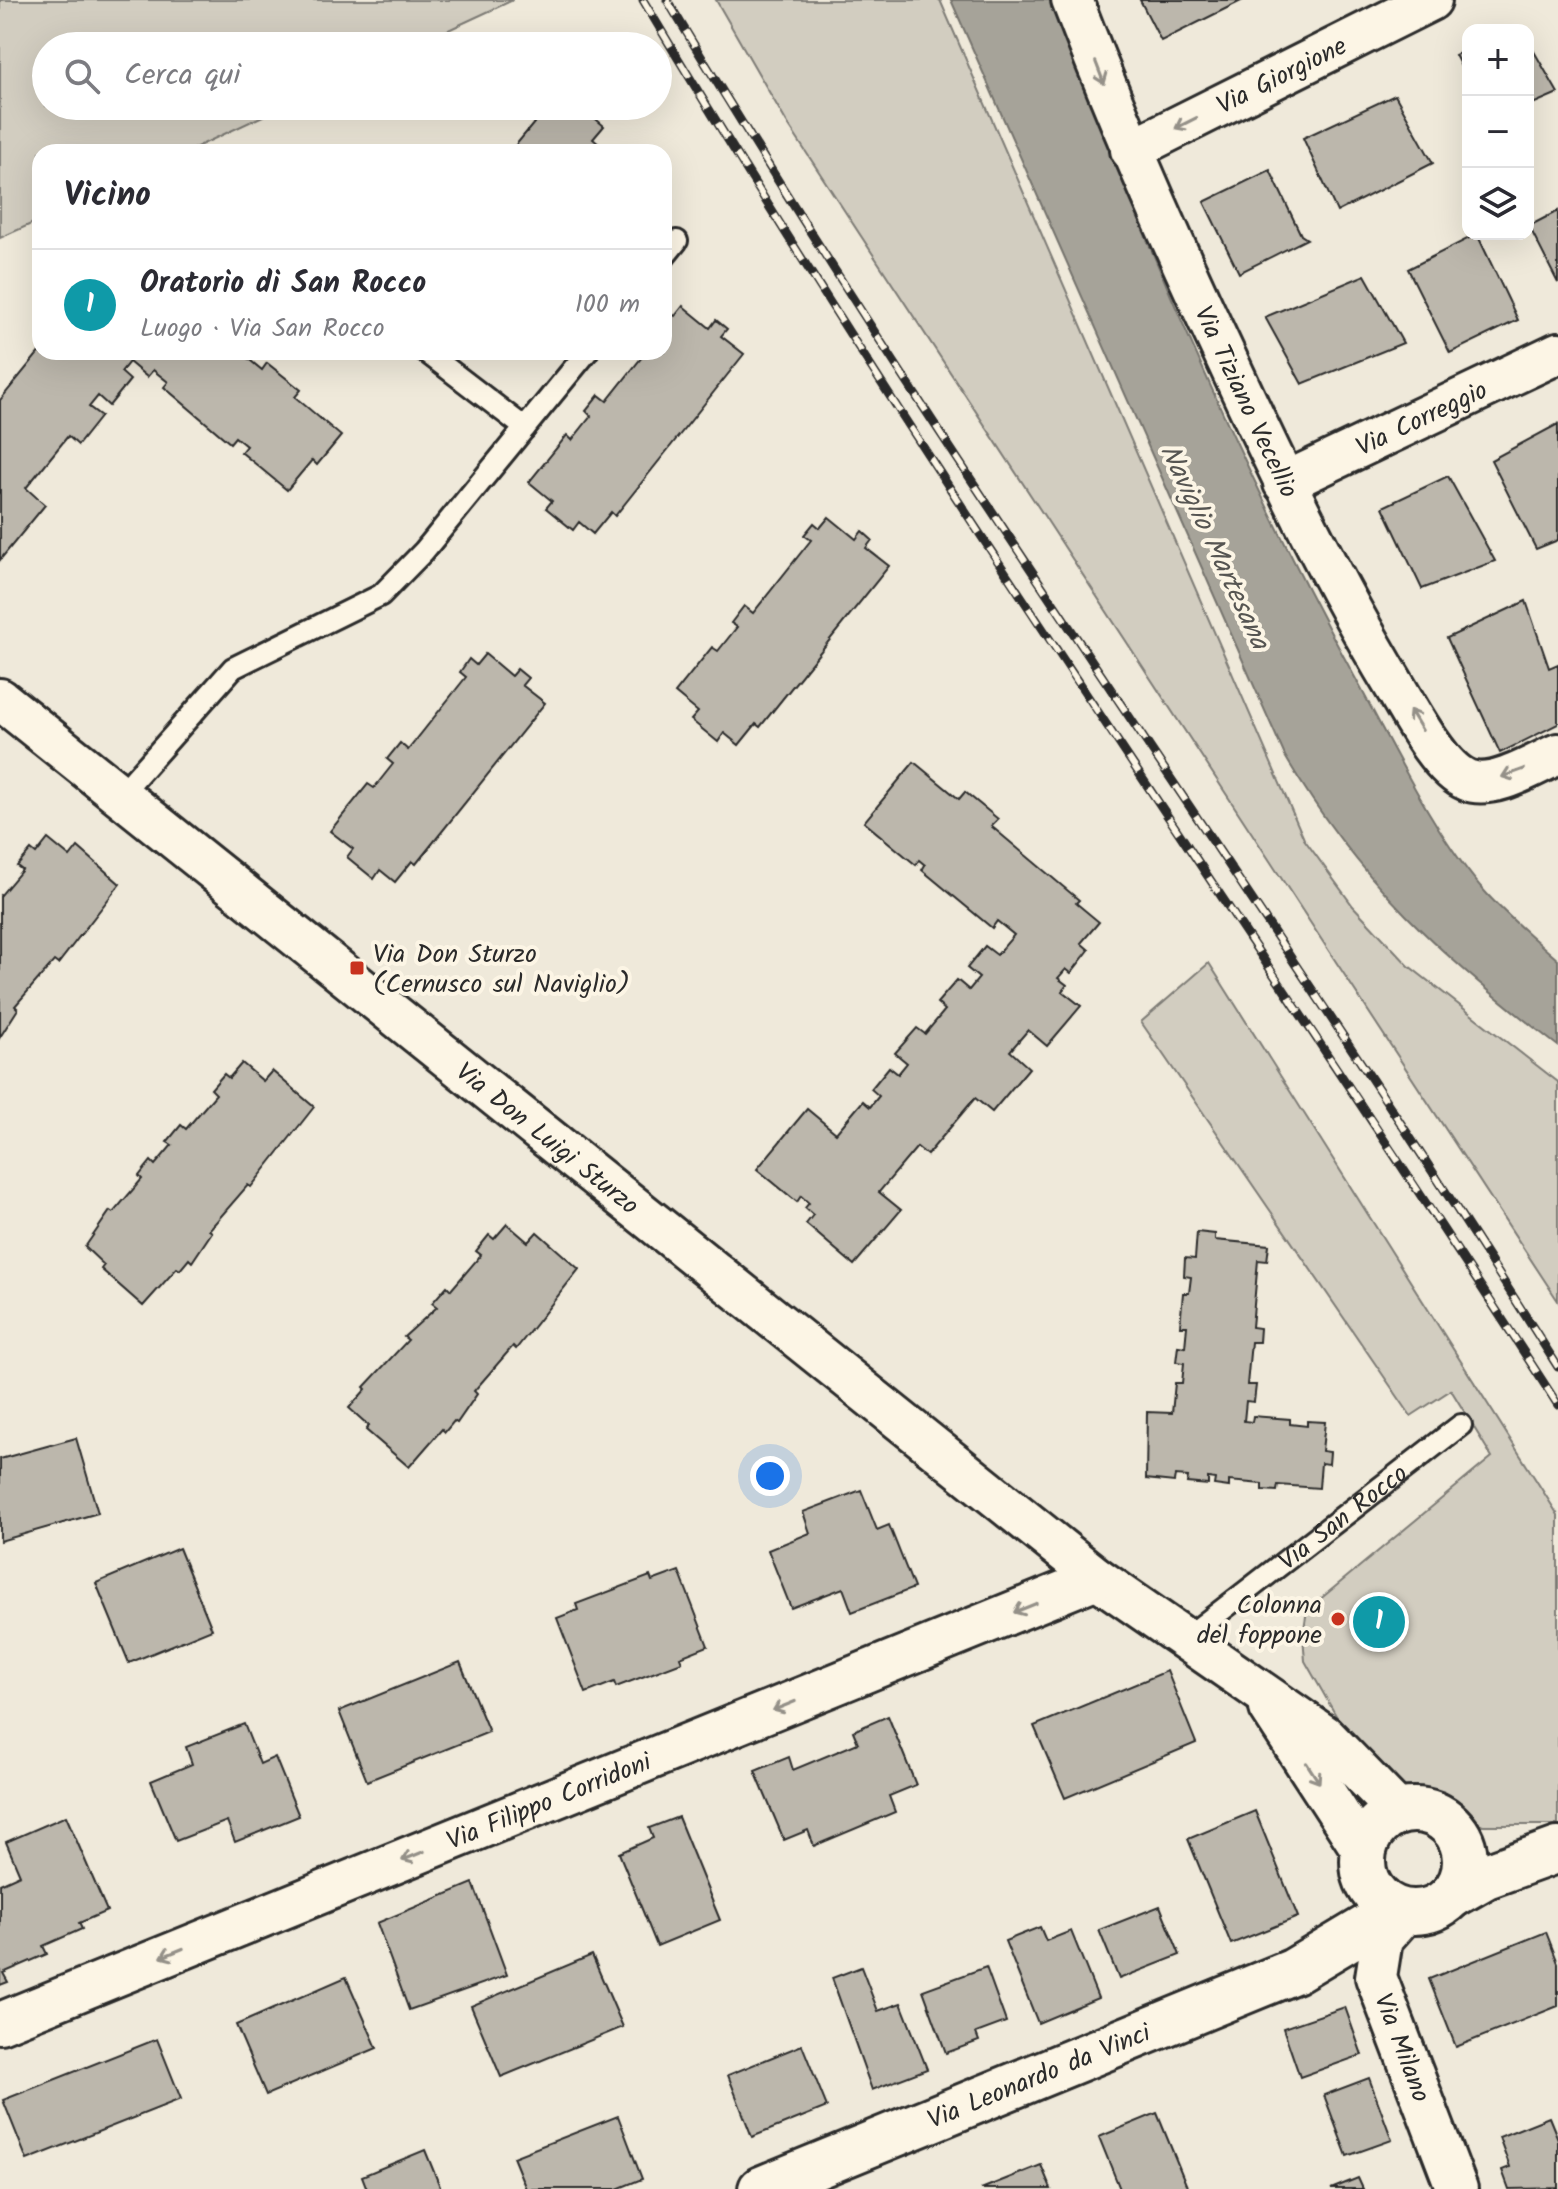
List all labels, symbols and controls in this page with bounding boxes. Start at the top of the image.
map controls [1462,24,1534,240]
button: + [1462,24,1534,96]
street label: Via Giorgione [1210,26,1355,127]
search box [32,32,672,120]
text: Cerca qui [124,52,241,100]
icon: search [60,54,104,98]
one-way arrow [1094,60,1108,85]
button: − [1462,96,1534,168]
one-way arrow [1175,116,1199,131]
button: layers [1462,168,1534,240]
text: Vicino [64,169,151,223]
text: Oratorio di San Rocco [140,260,426,308]
text: 1 [86,284,94,326]
text: 100 m [575,284,640,326]
street label: Via Tiziano Vecellio [1182,299,1309,506]
text: Luogo · Via San Rocco [140,308,384,350]
street label: Via Correggio [1349,370,1495,469]
water label: Naviglio Martesana [1146,437,1282,659]
one-way arrow [1407,709,1423,732]
one-way arrow [1501,767,1526,781]
place label: Via Don Sturzo (Cernusco sul Naviglio) [373,934,630,1006]
marker: Via Don Sturzo (Cernusco sul Naviglio) [348,959,366,977]
street label: Via Don Luigi Sturzo [445,1053,648,1226]
street label: Via San Rocco [1270,1454,1418,1582]
your location [750,1456,790,1496]
place label: Colonna del foppone [1197,1585,1322,1657]
pin: 1 [1353,1592,1405,1652]
one-way arrow [1013,1602,1038,1616]
marker: Colonna del foppone [1329,1610,1347,1628]
one-way arrow [772,1699,797,1714]
street label: Via Filippo Corridoni [441,1741,660,1863]
one-way arrow [1306,1761,1322,1784]
one-way arrow [401,1850,426,1864]
one-way arrow [160,1947,185,1962]
street label: Via Milano [1361,1988,1441,2109]
street label: Via Leonardo da Vinci [922,2012,1159,2142]

